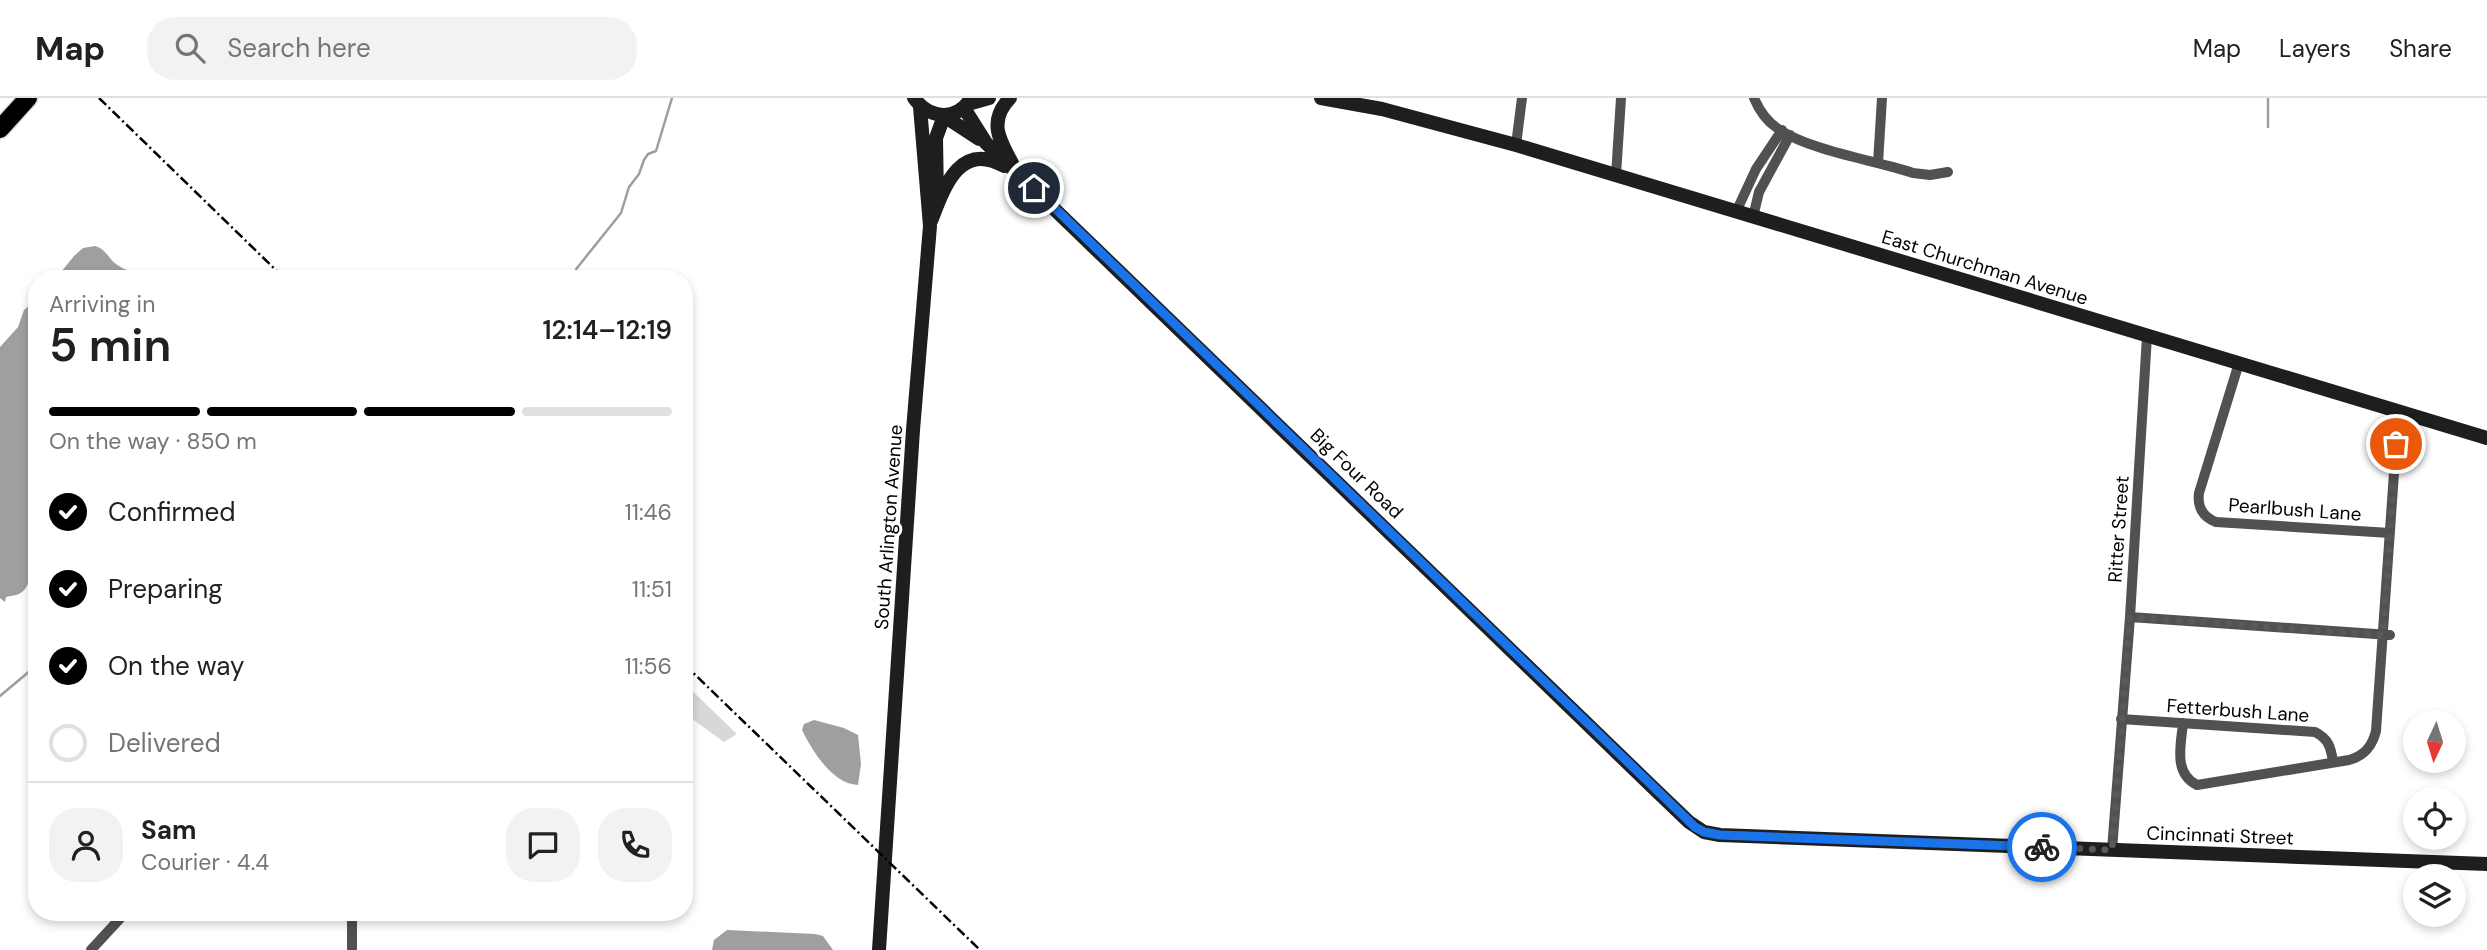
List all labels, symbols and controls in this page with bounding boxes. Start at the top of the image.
search box [147,17,637,80]
text: Map [35,27,105,70]
icon: search [171,29,209,67]
text: Search here [227,31,371,65]
text: Map [2193,33,2241,64]
text: Layers [2279,33,2351,64]
text: Share [2389,33,2452,64]
pin [1004,158,1064,218]
icon: home [1015,169,1053,207]
street label: East Churchman Avenue [1879,224,2091,311]
text: Arriving in [49,289,155,319]
text: 12:14–12:19 [542,313,672,347]
text: 5 min [49,315,171,375]
pin [2366,414,2426,474]
street label: Big Four Road [1305,423,1408,524]
street label: South Arlington Avenue [869,424,908,630]
icon: bag [2377,425,2415,463]
text: On the way · 850 m [49,426,257,456]
street label: Ritter Street [2102,475,2135,583]
street label: Pearlbush Lane [2228,492,2362,527]
icon: check [49,493,87,531]
text: Confirmed [108,495,235,529]
text: 11:46 [625,497,672,527]
icon: check [49,570,87,608]
text: Preparing [108,572,223,606]
text: 11:51 [632,574,672,604]
icon: check [49,647,87,685]
text: On the way [108,649,244,683]
text: 11:56 [625,651,672,681]
street label: Fetterbush Lane [2166,693,2310,728]
north arrow [2403,710,2466,774]
map controls [2403,710,2466,927]
text: Delivered [108,726,221,760]
button: locate [2403,787,2466,850]
button: person [49,808,123,882]
button: chat [506,808,580,882]
button: phone [598,808,672,882]
courier [2007,812,2077,882]
text: Sam [141,813,196,847]
street label: Cincinnati Street [2146,820,2294,851]
icon: bike [2023,828,2061,866]
text: Courier · 4.4 [141,847,269,877]
button: layers [2403,864,2466,927]

